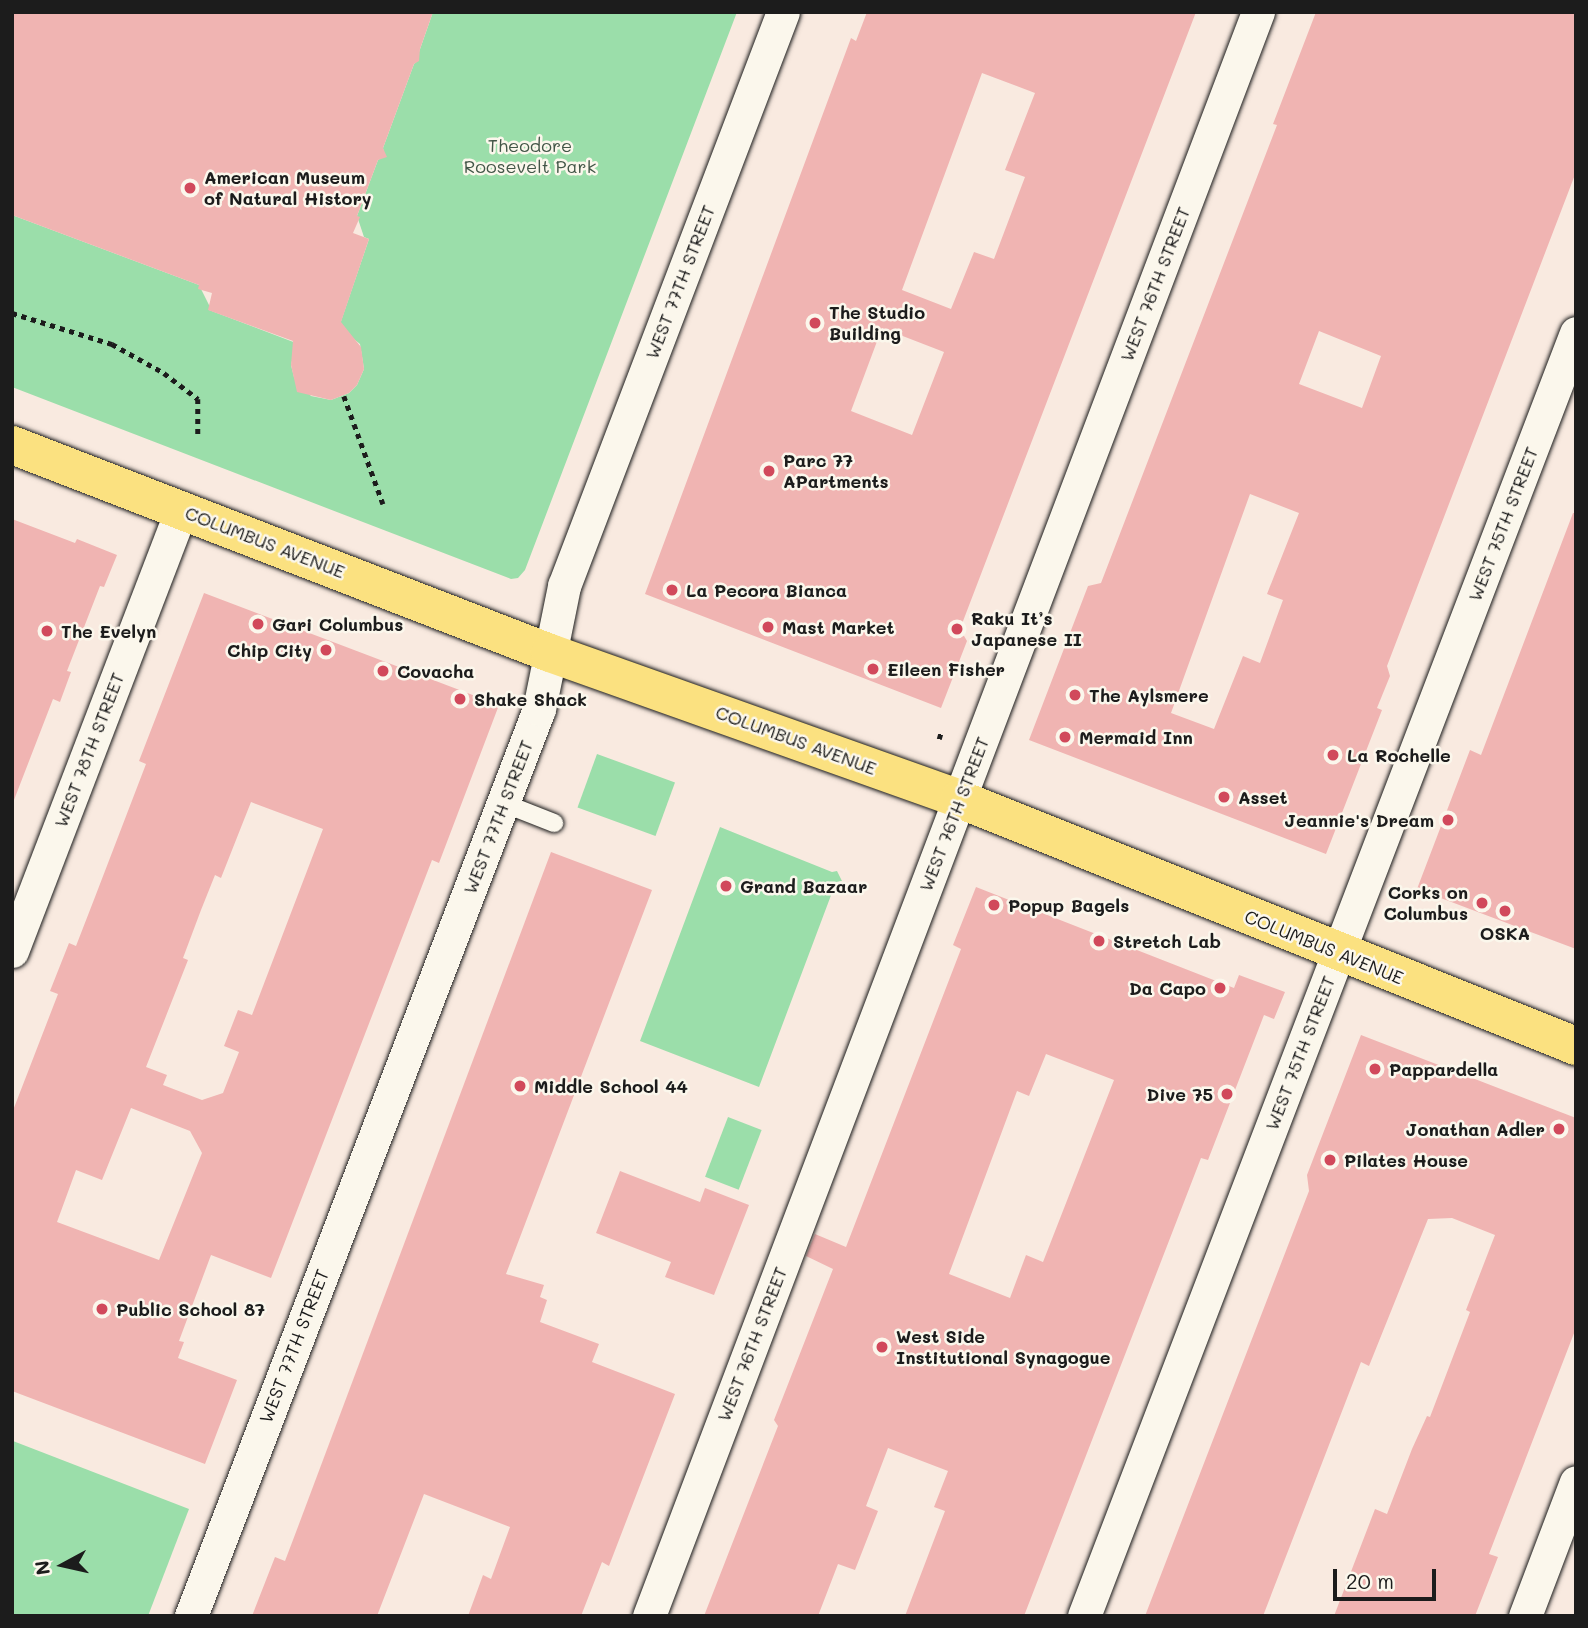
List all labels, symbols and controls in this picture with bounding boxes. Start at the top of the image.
park label: Theodore Roosevelt Park [464,135,596,178]
place label: American Museum of Natural History [204,167,372,210]
marker: American Museum of Natural History [182,180,198,196]
street label: WEST 77TH STREET [641,202,719,362]
street label: WEST 76TH STREET [1116,204,1194,364]
place label: The Studio Building [829,302,925,344]
marker: The Studio Building [807,315,823,331]
street label: WEST 75TH STREET [1464,444,1542,604]
place label: Parc 77 APartments [783,450,889,492]
marker: Parc 77 APartments [761,463,777,479]
street label: COLUMBUS AVENUE [182,502,348,582]
place label: La Pecora Bianca [686,579,847,601]
marker: La Pecora Bianca [664,582,680,598]
place label: Raku It’s Japanese II [971,608,1082,650]
place label: Gari Columbus [272,613,403,635]
marker: Gari Columbus [250,616,266,632]
place label: Mast Market [782,616,895,638]
marker: Mast Market [760,619,776,635]
place label: The Evelyn [61,620,156,642]
marker: Raku It’s Japanese II [949,621,965,637]
marker: The Evelyn [39,623,55,639]
place label: Chip City [227,639,312,661]
marker: Chip City [318,642,334,658]
place label: Eileen Fisher [887,658,1005,680]
place label: Covacha [397,660,474,682]
marker: Eileen Fisher [865,661,881,677]
marker: Covacha [375,663,391,679]
street label: WEST 78TH STREET [50,670,128,830]
place label: The Aylsmere [1089,684,1209,706]
marker: The Aylsmere [1067,687,1083,703]
place label: Shake Shack [474,688,587,710]
marker: Shake Shack [452,691,468,707]
street label: COLUMBUS AVENUE [713,701,879,779]
place label: Mermaid Inn [1079,726,1193,748]
marker: Mermaid Inn [1057,729,1073,745]
street label: WEST 76TH STREET [915,734,993,894]
street label: WEST 77TH STREET [459,737,537,897]
place label: La Rochelle [1347,744,1451,766]
marker: La Rochelle [1325,747,1341,763]
place label: Asset [1238,786,1287,808]
marker: Asset [1216,789,1232,805]
place label: Jeannie's Dream [1284,809,1434,831]
marker: Jeannie's Dream [1440,812,1456,828]
place label: Grand Bazaar [740,875,867,897]
marker: Grand Bazaar [718,878,734,894]
place label: Corks on Columbus [1383,882,1468,924]
place label: Popup Bagels [1008,894,1129,916]
marker: Corks on Columbus [1474,895,1490,911]
marker: Popup Bagels [986,897,1002,913]
marker: OSKA [1497,903,1513,919]
street label: COLUMBUS AVENUE [1241,905,1407,989]
place label: OSKA [1480,922,1530,944]
place label: Stretch Lab [1113,930,1221,952]
marker: Stretch Lab [1091,933,1107,949]
street label: WEST 75TH STREET [1261,973,1339,1133]
place label: Da Capo [1129,977,1206,999]
marker: Da Capo [1212,980,1228,996]
place label: Pappardella [1389,1058,1498,1080]
marker: Pappardella [1367,1061,1383,1077]
place label: Middle School 44 [534,1075,688,1097]
marker: Middle School 44 [512,1078,528,1094]
place label: Dive 75 [1147,1083,1213,1105]
marker: Dive 75 [1219,1086,1235,1102]
place label: Jonathan Adler [1406,1118,1545,1140]
marker: Jonathan Adler [1551,1121,1567,1137]
place label: Pilates House [1344,1149,1468,1171]
marker: Pilates House [1322,1152,1338,1168]
street label: WEST 76TH STREET [713,1264,791,1424]
street label: WEST 77TH STREET [255,1266,333,1426]
place label: Public School 87 [116,1298,265,1320]
marker: Public School 87 [94,1301,110,1317]
place label: West Side Institutional Synagogue [896,1326,1111,1368]
marker: West Side Institutional Synagogue [874,1339,890,1355]
north arrow [28,1530,98,1600]
scale bar [1336,1554,1439,1598]
text: N [28,1559,55,1577]
text: 20 m [1346,1567,1394,1594]

